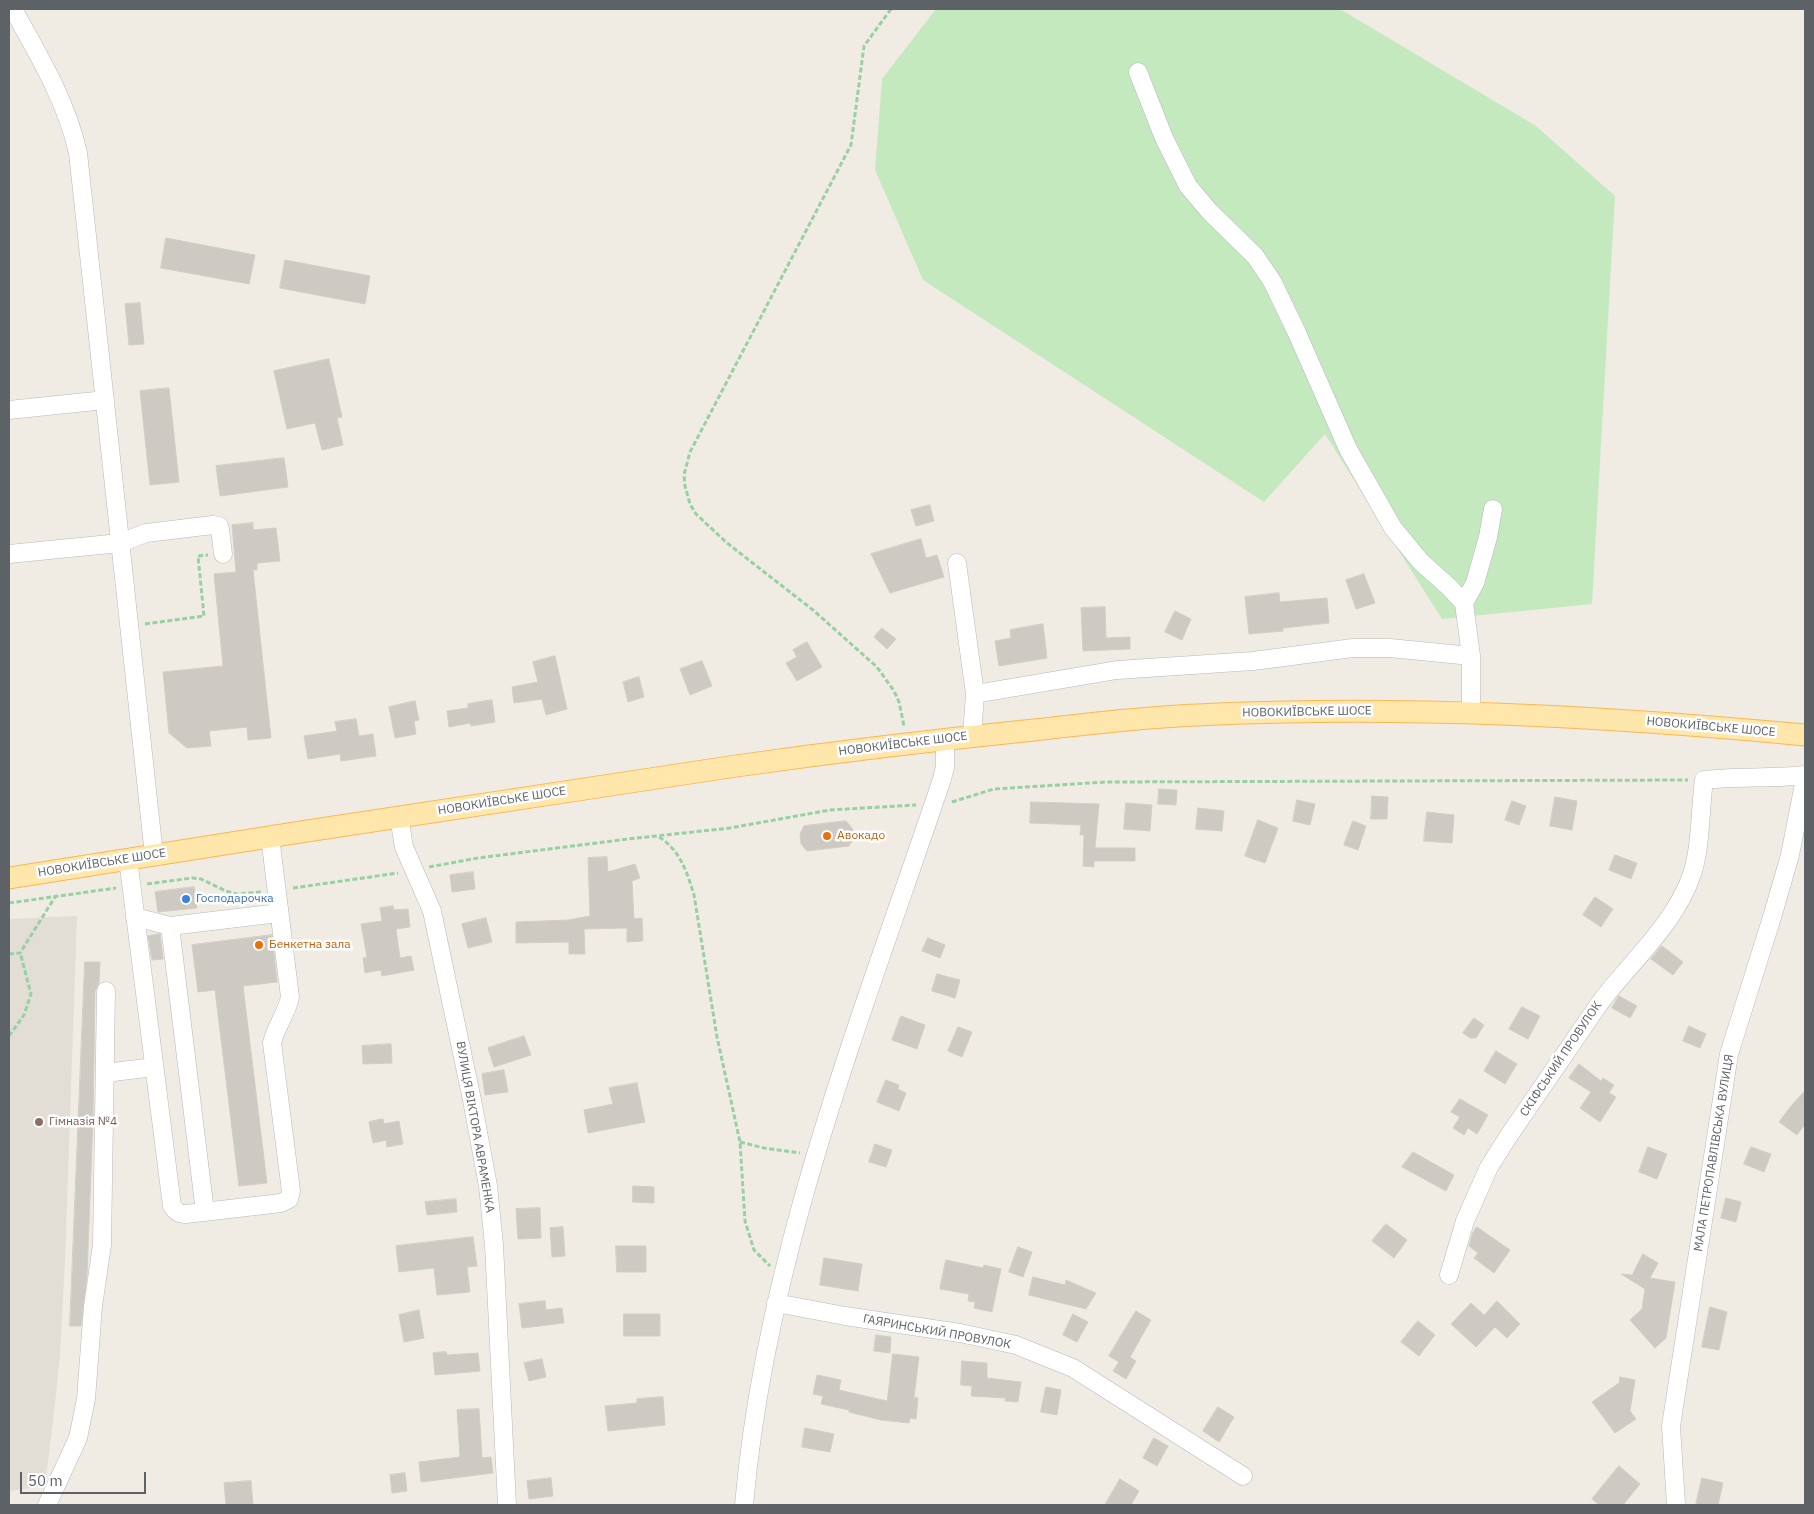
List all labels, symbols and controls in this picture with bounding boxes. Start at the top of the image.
street label: НОВОКИЇВСЬКЕ ШОСЕ [1242,704,1372,720]
street label: НОВОКИЇВСЬКЕ ШОСЕ [1646,714,1776,740]
street label: НОВОКИЇВСЬКЕ ШОСЕ [838,729,968,759]
street label: НОВОКИЇВСЬКЕ ШОСЕ [437,784,567,818]
place label: Авокадо [837,829,885,843]
marker: Авокадо [821,830,833,842]
street label: НОВОКИЇВСЬКЕ ШОСЕ [37,846,167,880]
place label: Господарочка [196,892,274,906]
marker: Господарочка [180,893,192,905]
place label: Бенкетна зала [269,938,351,952]
marker: Бенкетна зала [253,939,265,951]
street label: СКІФСЬКИЙ ПРОВУЛОК [1517,999,1605,1119]
street label: ВУЛИЦЯ ВІКТОРА АВРАМЕНКА [453,1040,497,1214]
street label: МАЛА ПЕТРОПАВЛІВСЬКА ВУЛИЦЯ [1691,1053,1737,1253]
place label: Гімназія №4 [49,1115,117,1129]
marker: Гімназія №4 [33,1116,45,1128]
street label: ГАЯРИНСЬКИЙ ПРОВУЛОК [862,1312,1012,1352]
scale bar [22,1462,149,1494]
text: 50 m [28,1471,63,1490]

